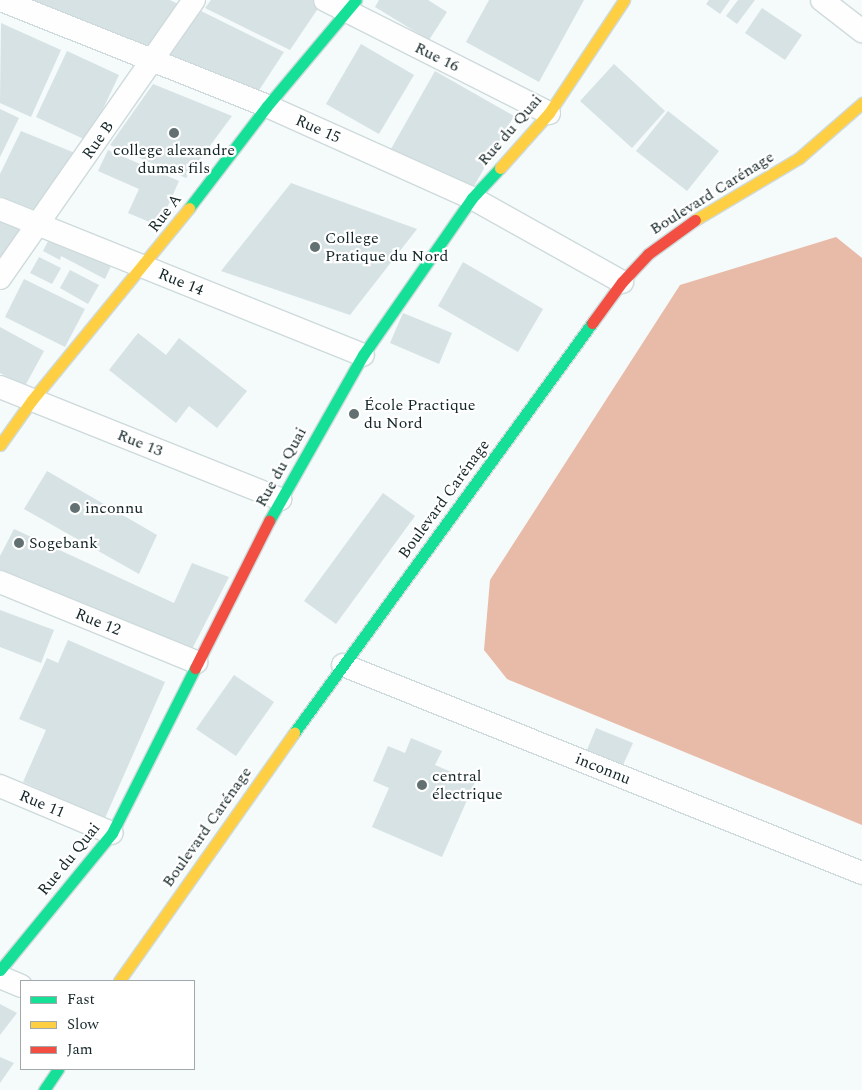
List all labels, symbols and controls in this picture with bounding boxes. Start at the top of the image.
street label: Rue 16 [412,38,462,76]
street label: Rue du Quai [474,91,546,169]
street label: Rue 15 [292,111,344,147]
street label: Rue B [78,117,118,163]
marker: college alexandre dumas fils [168,127,180,139]
place label: college alexandre dumas fils [113,140,235,178]
street label: Boulevard Carénage [647,147,777,239]
street label: Rue A [144,190,186,236]
place label: College Pratique du Nord [325,228,448,266]
marker: College Pratique du Nord [309,241,321,253]
street label: Rue 14 [155,264,207,300]
place label: École Practique du Nord [364,395,476,433]
marker: École Practique du Nord [348,408,360,420]
street label: Rue du Quai [251,424,311,510]
street label: Rue 13 [114,425,166,461]
street label: Boulevard Carénage [394,436,494,562]
place label: inconnu [85,498,143,518]
marker: inconnu [69,502,81,514]
place label: Sogebank [29,533,98,553]
marker: Sogebank [13,537,25,549]
street label: Rue 12 [72,604,124,640]
street label: inconnu [572,749,634,789]
street label: Boulevard Carénage [158,763,256,891]
place label: central électrique [432,766,503,804]
marker: central électrique [416,779,428,791]
street label: Rue 11 [16,786,68,822]
street label: Rue du Quai [34,819,104,899]
legend [20,980,195,1070]
text: Fast [67,988,95,1011]
text: Slow [67,1013,99,1036]
text: Jam [67,1038,93,1061]

